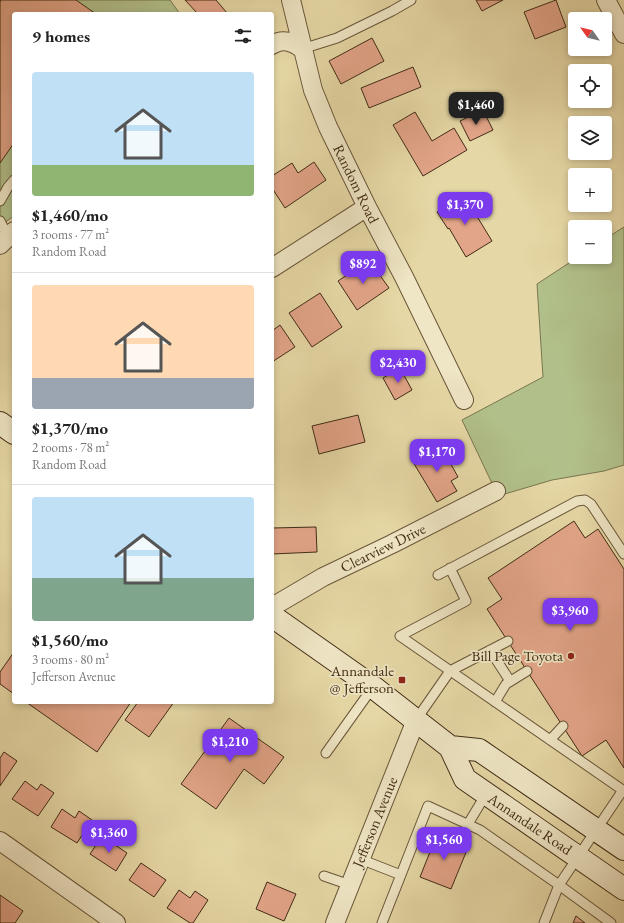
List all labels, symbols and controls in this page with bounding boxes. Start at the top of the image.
north arrow [568,12,612,56]
map controls [568,12,612,264]
text: 9 homes [32,25,90,47]
icon: filters [232,25,254,47]
button: locate [568,64,612,108]
pin: $1,460 [443,92,509,126]
text: $1,460 [458,96,494,113]
icon: home [107,98,179,170]
button: layers [568,116,612,160]
street label: Random Road [329,141,384,227]
button: + [568,168,612,212]
pin: $1,370 [432,192,498,226]
text: $1,370 [447,196,483,213]
text: $1,460/mo [32,204,108,226]
button: − [568,220,612,264]
text: 3 rooms · 77 m² [32,226,109,243]
text: Random Road [32,243,106,260]
pin: $892 [339,251,387,285]
text: $892 [350,255,376,272]
icon: home [107,311,179,383]
pin: $2,430 [365,350,431,384]
text: $2,430 [380,354,416,371]
text: $1,370/mo [32,417,108,439]
text: 2 rooms · 78 m² [32,439,109,456]
pin: $1,170 [404,439,470,473]
text: $1,170 [419,443,455,460]
text: Random Road [32,456,106,473]
street label: Clearview Drive [337,519,429,576]
icon: home [107,523,179,595]
pin: $3,960 [537,598,603,632]
text: $3,960 [552,602,588,619]
text: $1,560/mo [32,629,108,651]
place label: Bill Page Toyota [472,646,563,665]
text: 3 rooms · 80 m² [32,651,109,668]
marker: Bill Page Toyota [566,651,576,661]
place label: Annandale @ Jefferson [330,661,394,697]
text: Jefferson Avenue [32,668,115,685]
marker: Annandale @ Jefferson [397,675,407,685]
pin: $1,210 [197,729,263,763]
text: $1,210 [212,733,248,750]
street label: Jefferson Avenue [347,773,401,872]
street label: Annandale Road [484,788,576,859]
pin: $1,360 [76,820,142,854]
text: $1,360 [91,824,127,841]
pin: $1,560 [411,827,477,861]
text: $1,560 [426,831,462,848]

